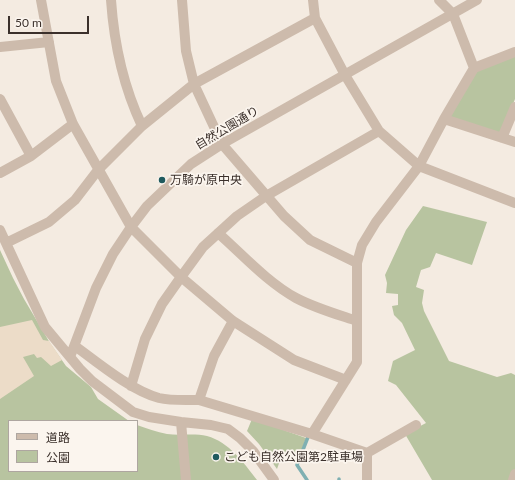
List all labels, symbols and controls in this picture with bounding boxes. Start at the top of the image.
scale bar [10,8,91,34]
text: 50 m [15,15,42,30]
street label: 自然公園通り [192,103,262,153]
place label: 万騎が原中央 [170,173,242,187]
marker: 万騎が原中央 [157,175,167,185]
legend [8,420,138,472]
text: 道路 [46,430,70,445]
text: 公園 [46,450,70,465]
place label: こども自然公園第2駐車場 [224,450,363,464]
marker: こども自然公園第2駐車場 [211,452,221,462]

